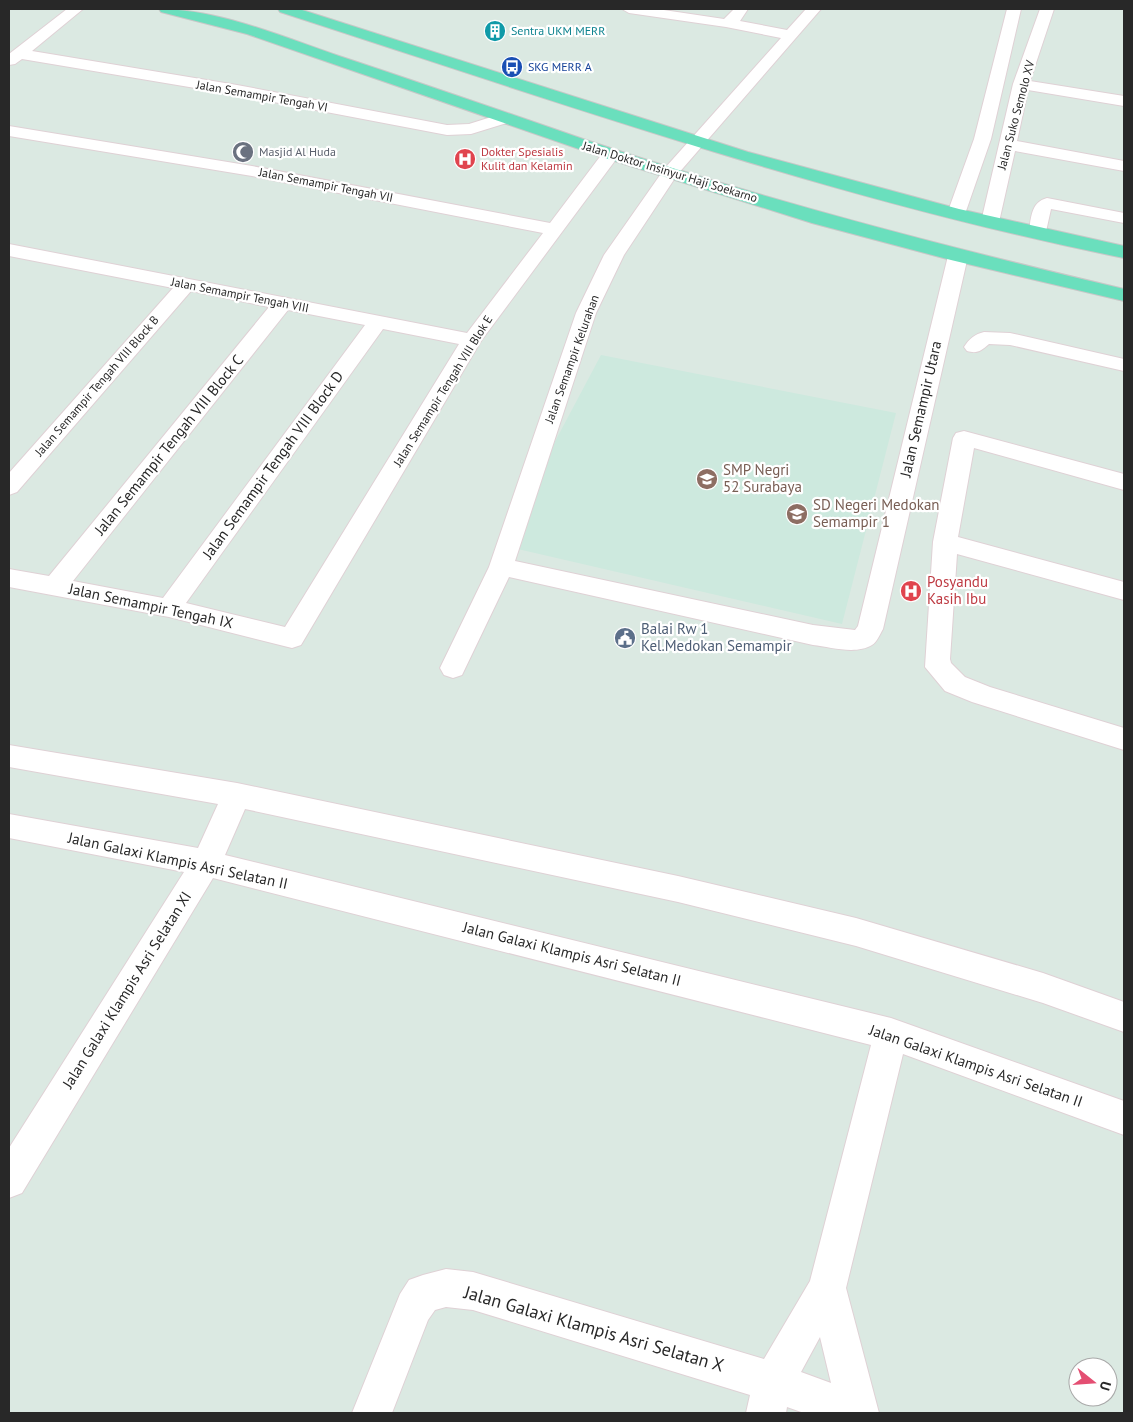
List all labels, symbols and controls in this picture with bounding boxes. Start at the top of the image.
building icon: Sentra UKM MERR [483,19,507,43]
place label: Sentra UKM MERR [511,23,605,38]
bus stop icon: SKG MERR A [500,55,524,79]
street label: Jalan Suko Semolo XV [993,58,1037,172]
place label: SKG MERR A [528,59,592,74]
street label: Jalan Semampir Tengah VI [194,76,329,114]
street label: Jalan Doktor Insinyur Haji Soekarno [580,137,759,205]
mosque icon: Masjid Al Huda [231,140,255,164]
place label: Masjid Al Huda [259,144,336,159]
place label: Dokter Spesialis Kulit dan Kelamin [481,144,572,173]
hospital icon: Dokter Spesialis Kulit dan Kelamin [453,147,477,171]
street label: Jalan Semampir Tengah VII [257,164,395,205]
street label: Jalan Semampir Tengah VIII [169,274,310,315]
street label: Jalan Semampir Kelurahan [541,293,602,426]
street label: Jalan Semampir Tengah VIII Block B [31,312,162,460]
street label: Jalan Semampir Tengah VIII Blok E [389,312,495,470]
street label: Jalan Semampir Utara [895,339,945,480]
street label: Jalan Semampir Tengah VIII Block C [89,351,247,539]
street label: Jalan Semampir Tengah VIII Block D [197,367,347,563]
place label: SMP Negri 52 Surabaya [723,460,802,496]
school or university icon: SMP Negri 52 Surabaya [695,467,719,491]
place label: SD Negeri Medokan Semampir 1 [813,495,940,531]
school or university icon: SD Negeri Medokan Semampir 1 [785,502,809,526]
place label: Posyandu Kasih Ibu [927,572,988,608]
street label: Jalan Semampir Tengah IX [66,579,235,632]
hospital icon: Posyandu Kasih Ibu [899,579,923,603]
place label: Balai Rw 1 Kel.Medokan Semampir [641,619,792,655]
public building icon: Balai Rw 1 Kel.Medokan Semampir [613,626,637,650]
street label: Jalan Galaxi Klampis Asri Selatan II [65,828,290,893]
street label: Jalan Galaxi Klampis Asri Selatan XI [57,888,195,1093]
street label: Jalan Galaxi Klampis Asri Selatan II [460,917,683,990]
street label: Jalan Galaxi Klampis Asri Selatan II [866,1020,1085,1111]
street label: Jalan Galaxi Klampis Asri Selatan X [461,1280,727,1377]
north arrow [1068,1357,1118,1407]
text: U [1096,1379,1115,1393]

